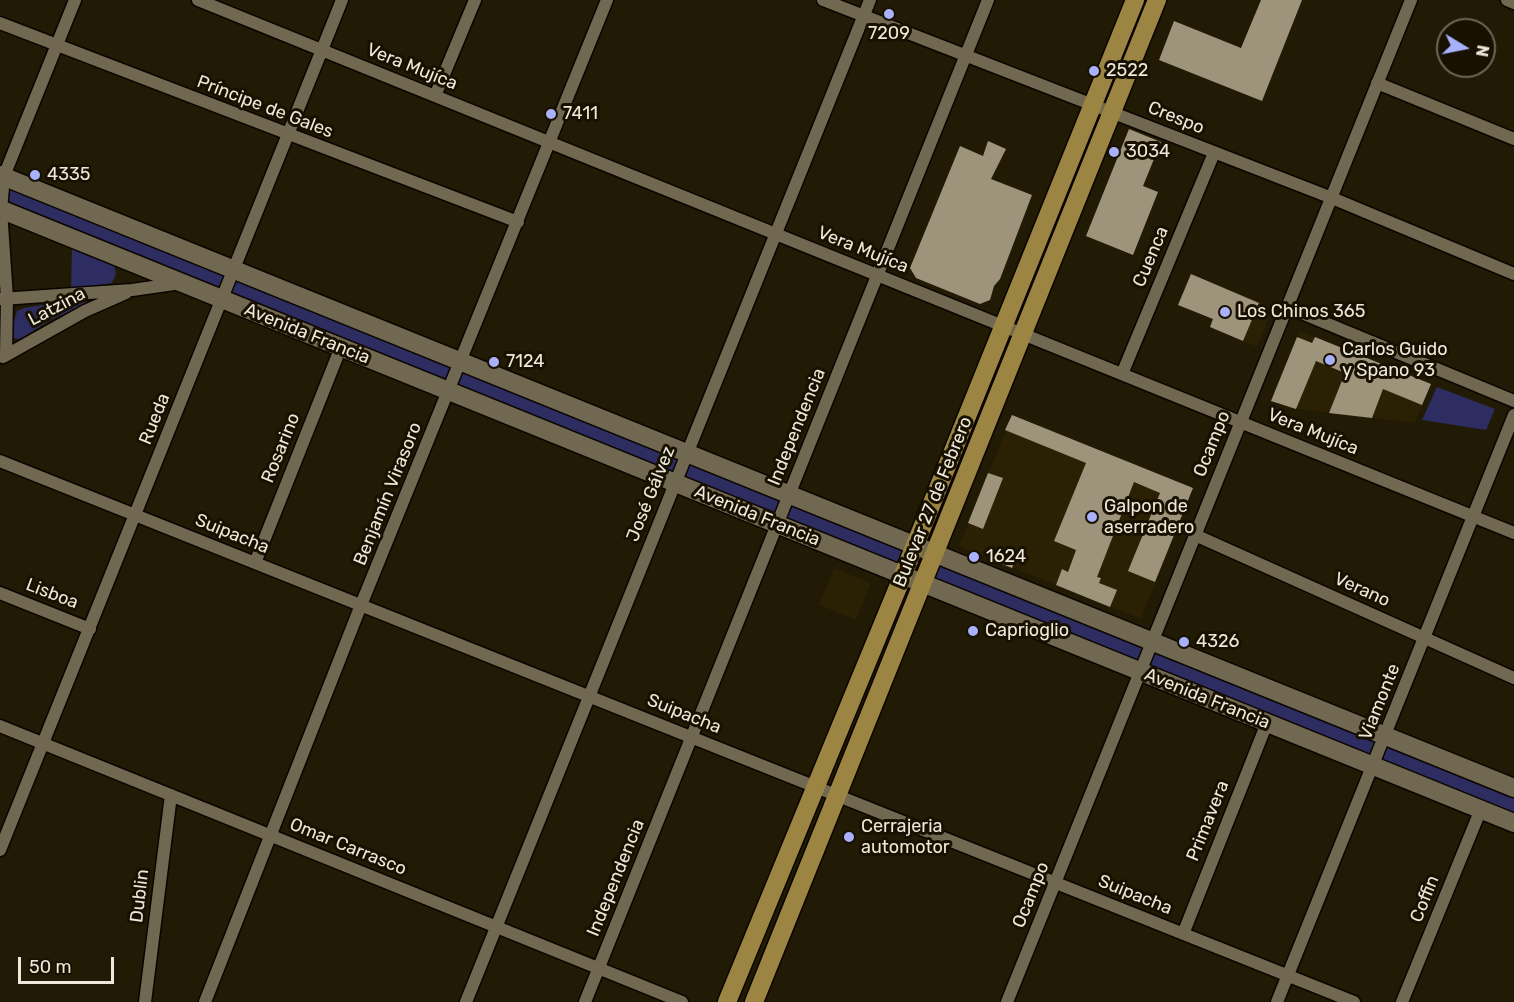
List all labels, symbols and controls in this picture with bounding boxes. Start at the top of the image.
marker: 7209 [882,7,896,21]
north arrow [1436,18,1496,78]
place label: 7209 [868,23,910,45]
street label: Vera Mujíca [363,39,461,95]
text: N [1472,44,1493,58]
place label: 2522 [1106,60,1148,82]
marker: 2522 [1087,64,1101,78]
street label: Príncipe de Gales [194,71,336,143]
street label: Crespo [1145,97,1207,139]
place label: 7411 [563,103,598,125]
marker: 7411 [544,107,558,121]
place label: 3034 [1126,141,1170,163]
marker: 3034 [1107,145,1121,159]
place label: 4335 [47,164,91,186]
marker: 4335 [28,168,42,182]
street label: Vera Mujíca [814,222,912,278]
street label: Cuenca [1129,223,1173,291]
street label: Latzina [25,283,89,331]
street label: Avenida Francia [241,299,373,369]
place label: Los Chinos 365 [1237,301,1365,323]
marker: Los Chinos 365 [1218,305,1232,319]
place label: Carlos Guido y Spano 93 [1342,339,1448,382]
place label: 7124 [506,351,545,373]
marker: Carlos Guido y Spano 93 [1323,353,1337,367]
marker: 7124 [487,355,501,369]
street label: Independencia [764,365,830,489]
street label: Rueda [135,390,175,448]
street label: Vera Mujíca [1264,404,1362,460]
street label: Ocampo [1189,408,1235,480]
street label: Rosarino [257,410,305,486]
street label: Bulevar 27 de Febrero [889,414,977,590]
street label: Benjamín Virasoro [349,419,427,569]
street label: José Gálvez [622,443,680,545]
street label: Avenida Francia [691,481,823,551]
place label: Galpon de aserradero [1104,496,1194,538]
street label: Suipacha [192,509,272,559]
marker: Galpon de aserradero [1085,510,1099,524]
place label: 1624 [986,546,1026,568]
marker: 1624 [967,550,981,564]
street label: Verano [1331,568,1393,612]
street label: Lisboa [23,574,81,614]
place label: Caprioglio [985,620,1069,642]
marker: Caprioglio [966,624,980,638]
place label: 4326 [1196,631,1239,653]
marker: 4326 [1177,635,1191,649]
street label: Viamonte [1355,661,1405,743]
street label: Avenida Francia [1141,664,1273,734]
street label: Suipacha [644,689,724,739]
street label: Primavera [1182,778,1234,864]
street label: Omar Carrasco [286,814,410,880]
street label: Independencia [583,816,649,940]
place label: Cerrajeria automotor [861,816,950,858]
marker: Cerrajeria automotor [842,830,856,844]
street label: Ocampo [1008,859,1054,931]
street label: Dublin [126,868,154,924]
street label: Suipacha [1095,870,1175,920]
street label: Coffin [1406,872,1444,926]
scale bar [21,945,117,983]
text: 50 m [29,956,72,978]

